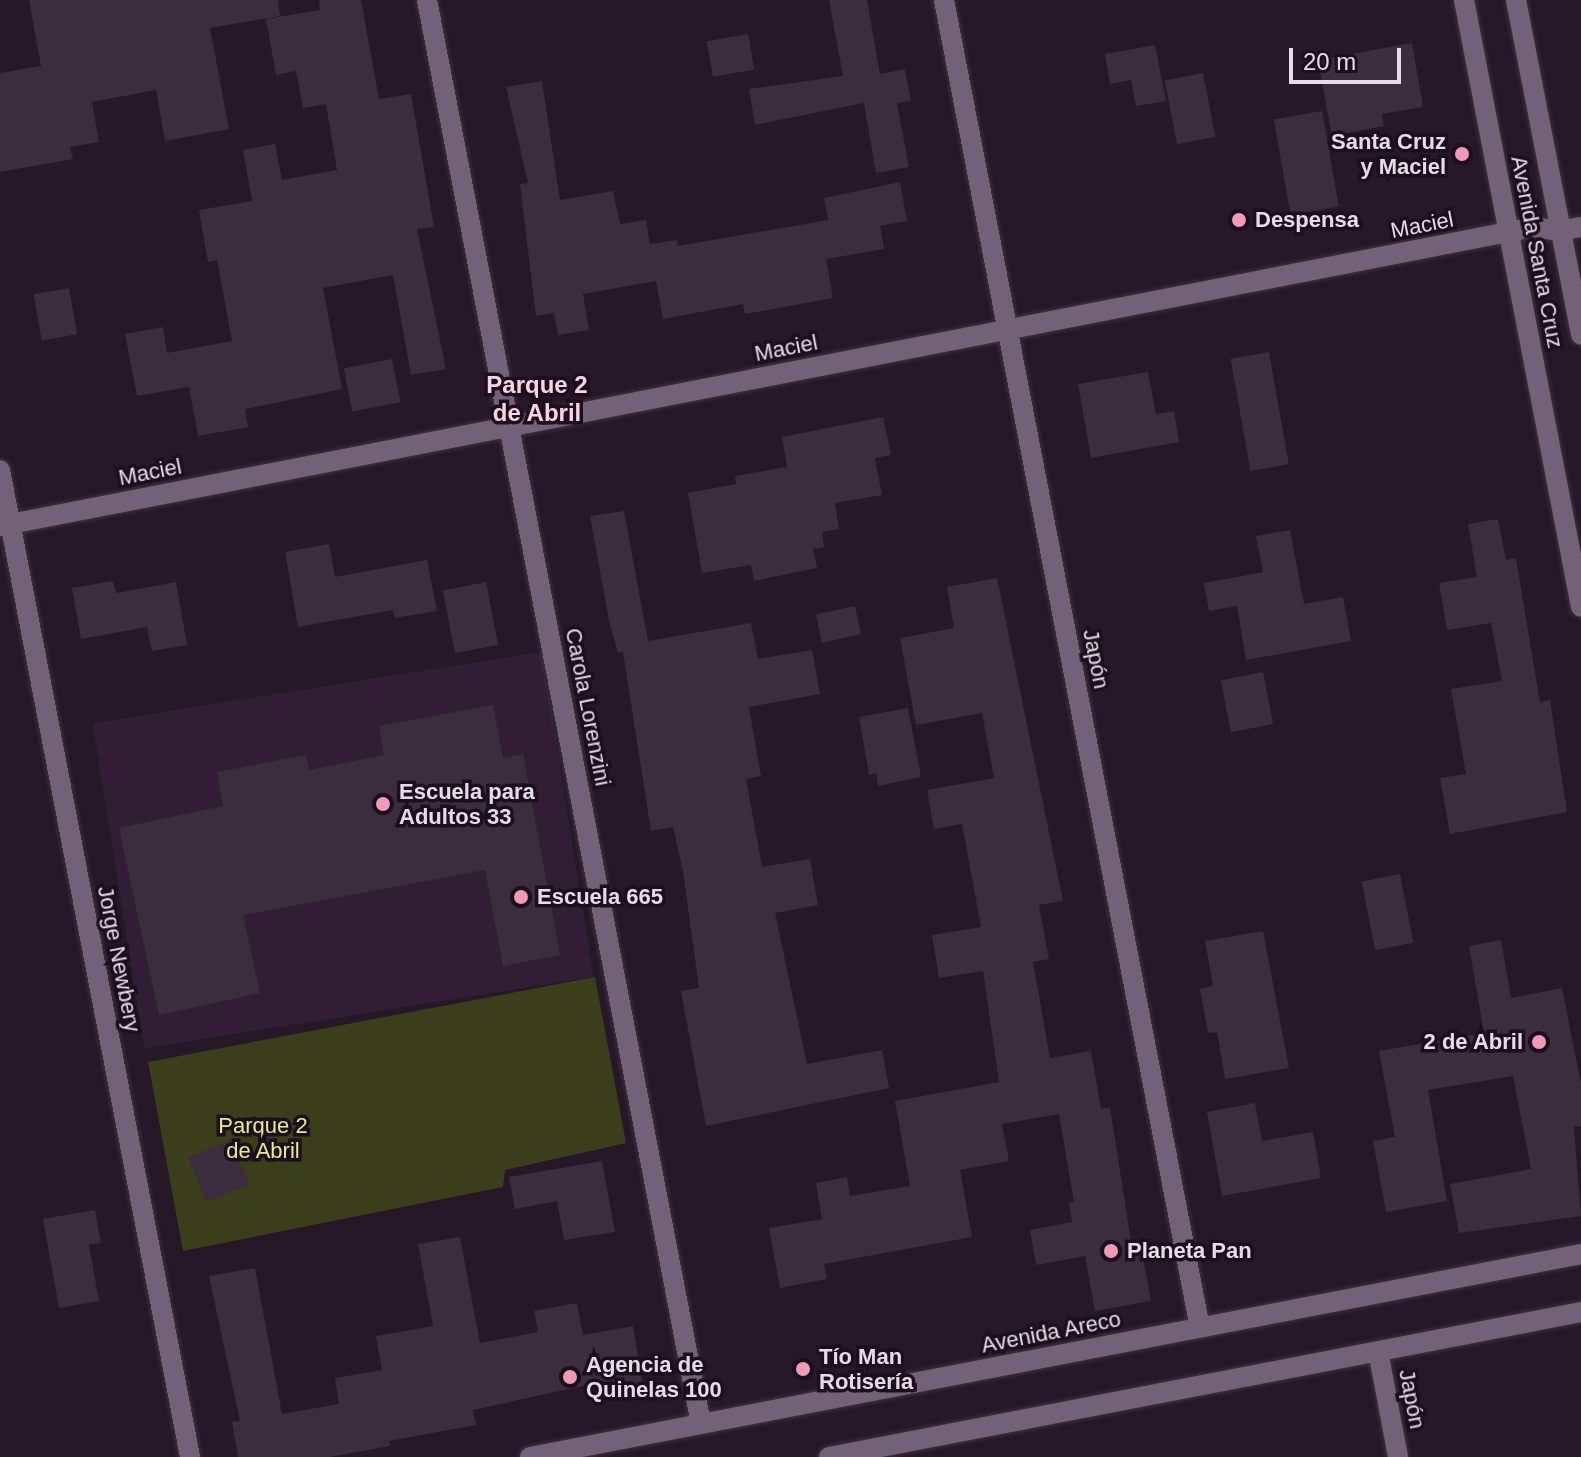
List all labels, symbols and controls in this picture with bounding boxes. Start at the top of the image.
scale bar [1293,32,1405,82]
text: 20 m [1303,48,1356,75]
place label: Santa Cruz y Maciel [1331,128,1446,180]
marker: Santa Cruz y Maciel [1453,145,1471,163]
street label: Avenida Santa Cruz [1505,154,1569,350]
street label: Maciel [1388,206,1456,244]
place label: Despensa [1255,207,1359,233]
marker: Despensa [1230,211,1248,229]
street label: Maciel [752,329,820,367]
district label: Parque 2 de Abril [486,371,588,427]
street label: Maciel [116,453,184,491]
street label: Carola Lorenzini [560,626,616,788]
street label: Japón [1077,627,1115,691]
place label: Escuela para Adultos 33 [399,778,535,830]
marker: Escuela para Adultos 33 [374,795,392,813]
street label: Jorge Newbery [92,884,146,1034]
place label: Escuela 665 [537,884,663,910]
marker: Escuela 665 [512,888,530,906]
place label: 2 de Abril [1423,1029,1523,1055]
marker: 2 de Abril [1530,1033,1548,1051]
park label: Parque 2 de Abril [218,1112,308,1164]
place label: Planeta Pan [1127,1238,1252,1264]
marker: Planeta Pan [1102,1242,1120,1260]
street label: Avenida Areco [978,1305,1124,1359]
place label: Tío Man Rotisería [819,1343,913,1394]
place label: Agencia de Quinelas 100 [586,1351,722,1402]
marker: Tío Man Rotisería [794,1360,812,1378]
street label: Japón [1393,1367,1431,1431]
marker: Agencia de Quinelas 100 [561,1368,579,1386]

